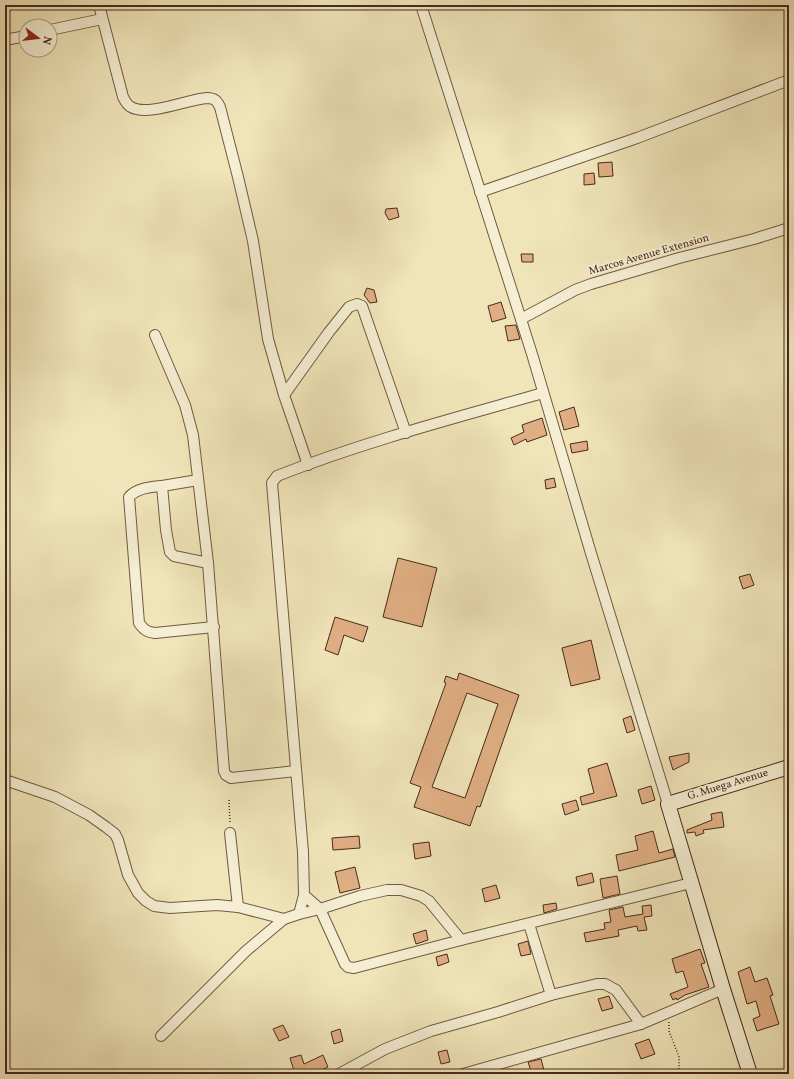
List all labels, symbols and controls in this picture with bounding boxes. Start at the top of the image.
north arrow [18,18,58,58]
text: N [38,34,54,46]
street label: Marcos Avenue Extension [587,231,711,279]
street label: G. Muega Avenue [686,766,770,804]

